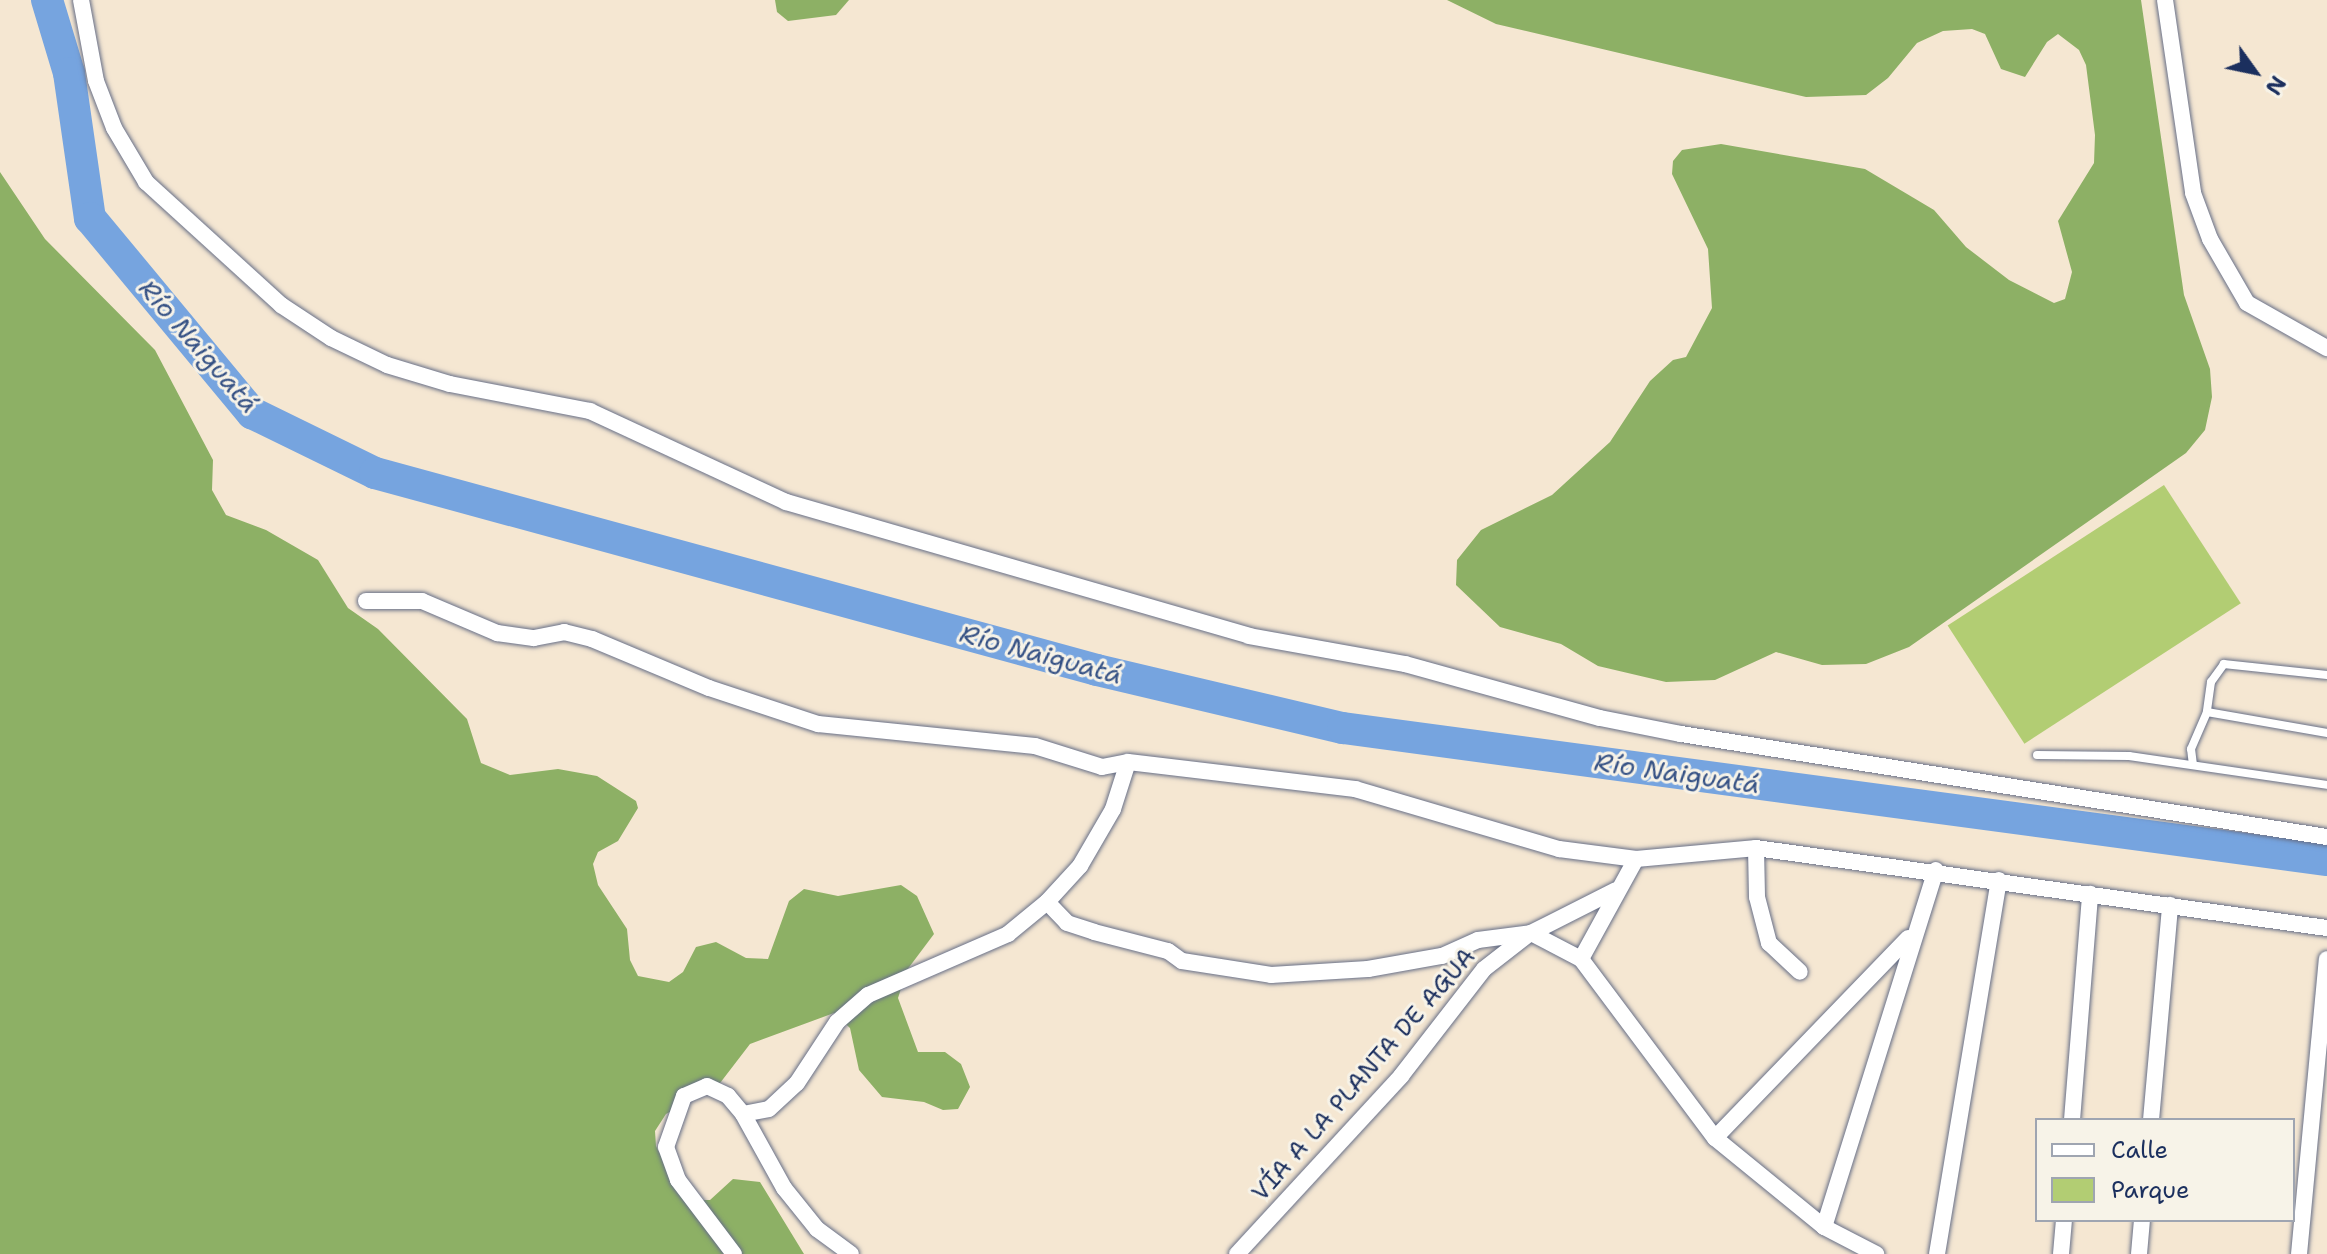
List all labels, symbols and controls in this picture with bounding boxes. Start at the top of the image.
north arrow [2215,32,2295,112]
text: N [2259,70,2292,101]
water label: Río Naiguatá [133,273,265,419]
water label: Río Naiguatá [957,617,1125,691]
water label: Río Naiguatá [1592,746,1762,800]
street label: VÍA A LA PLANTA DE AGUA [1246,943,1482,1207]
legend [2035,1118,2295,1222]
text: Calle [2111,1134,2168,1166]
text: Parque [2111,1174,2190,1206]

